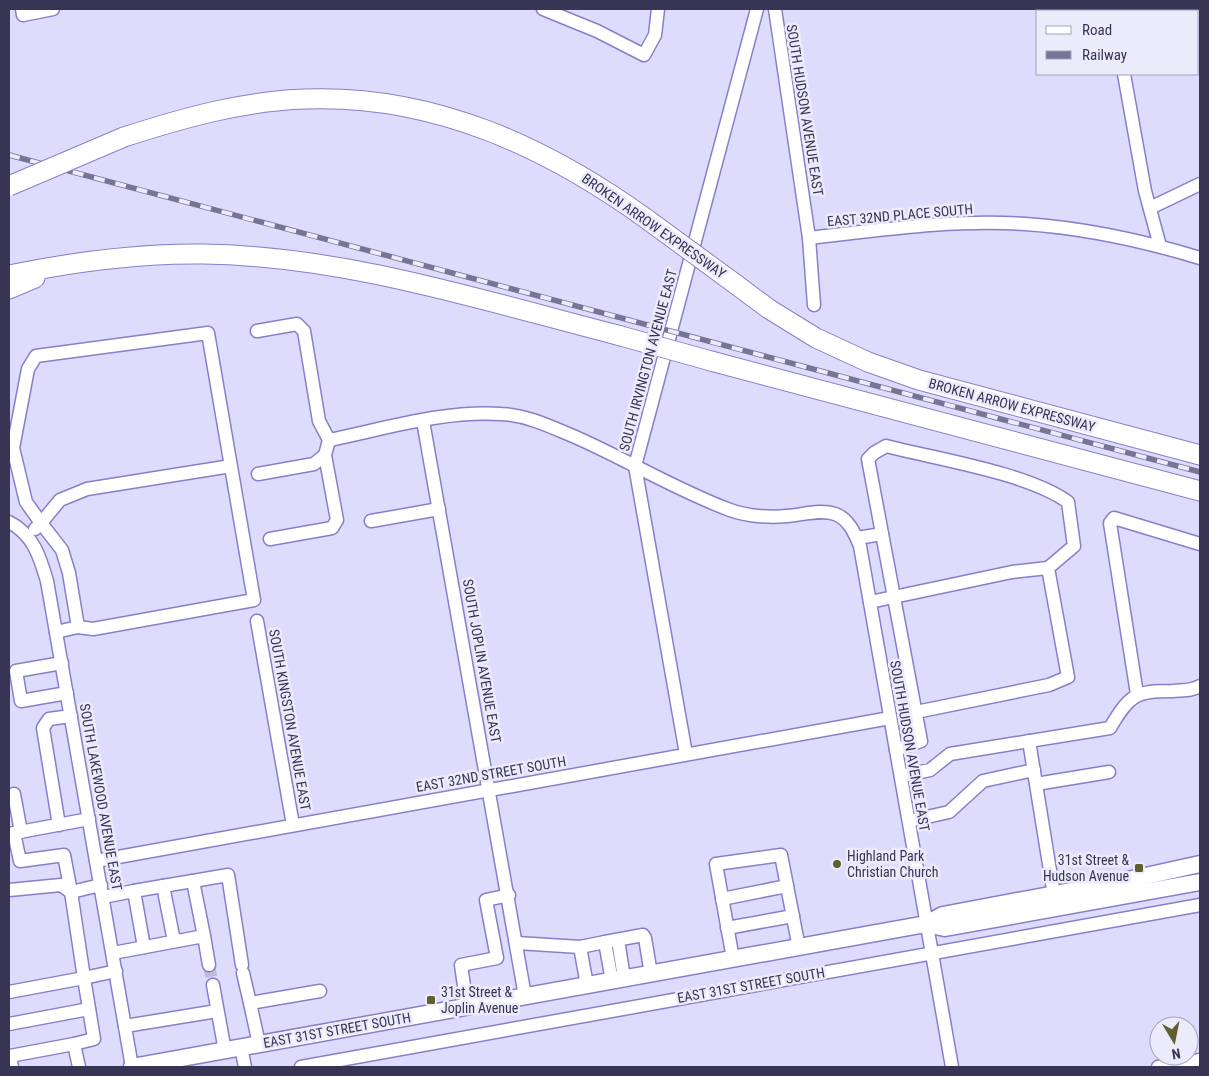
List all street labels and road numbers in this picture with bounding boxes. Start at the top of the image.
street label: SOUTH HUDSON AVENUE EAST [784,23,826,197]
street label: BROKEN ARROW EXPRESSWAY [579,170,729,282]
street label: EAST 32ND PLACE SOUTH [826,201,974,229]
street label: SOUTH IRVINGTON AVENUE EAST [616,267,680,453]
street label: BROKEN ARROW EXPRESSWAY [927,375,1098,435]
street label: SOUTH JOPLIN AVENUE EAST [460,578,504,744]
street label: SOUTH KINGSTON AVENUE EAST [266,628,314,812]
street label: SOUTH HUDSON AVENUE EAST [887,659,933,833]
street label: SOUTH LAKEWOOD AVENUE EAST [77,702,125,892]
street label: EAST 32ND STREET SOUTH [415,753,567,795]
street label: EAST 31ST STREET SOUTH [676,964,826,1006]
street label: EAST 31ST STREET SOUTH [262,1009,412,1051]

